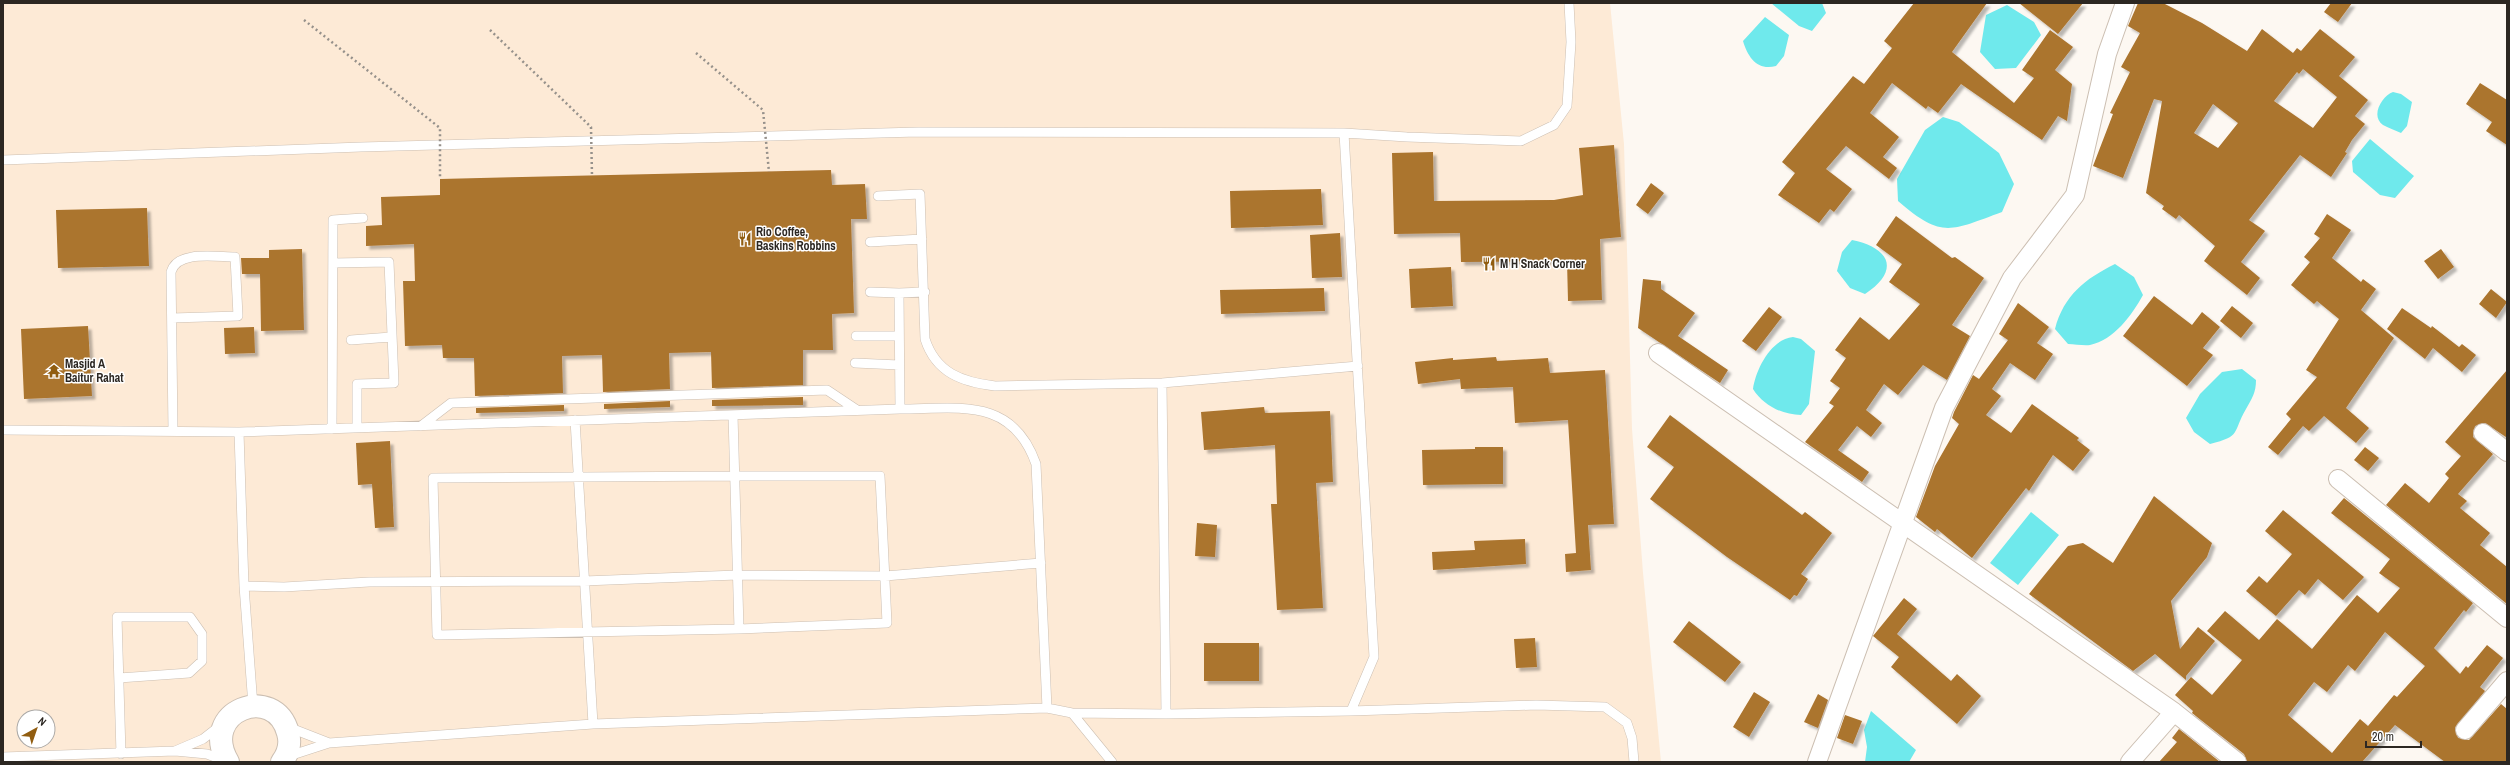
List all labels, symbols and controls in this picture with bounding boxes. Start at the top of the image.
place label: Rio Coffee, Baskins Robbins [756,224,836,254]
restaurant icon: Rio Coffee, Baskins Robbins [737,231,753,247]
restaurant icon: M H Snack Corner [1481,256,1497,272]
place label: M H Snack Corner [1500,256,1585,272]
place label: Masjid A Baitur Rahat [65,356,124,386]
temple icon: Masjid A Baitur Rahat [46,363,62,379]
north arrow [16,709,56,749]
text: N [35,714,49,729]
scale bar [2366,723,2421,749]
text: 20 m [2372,729,2394,745]

